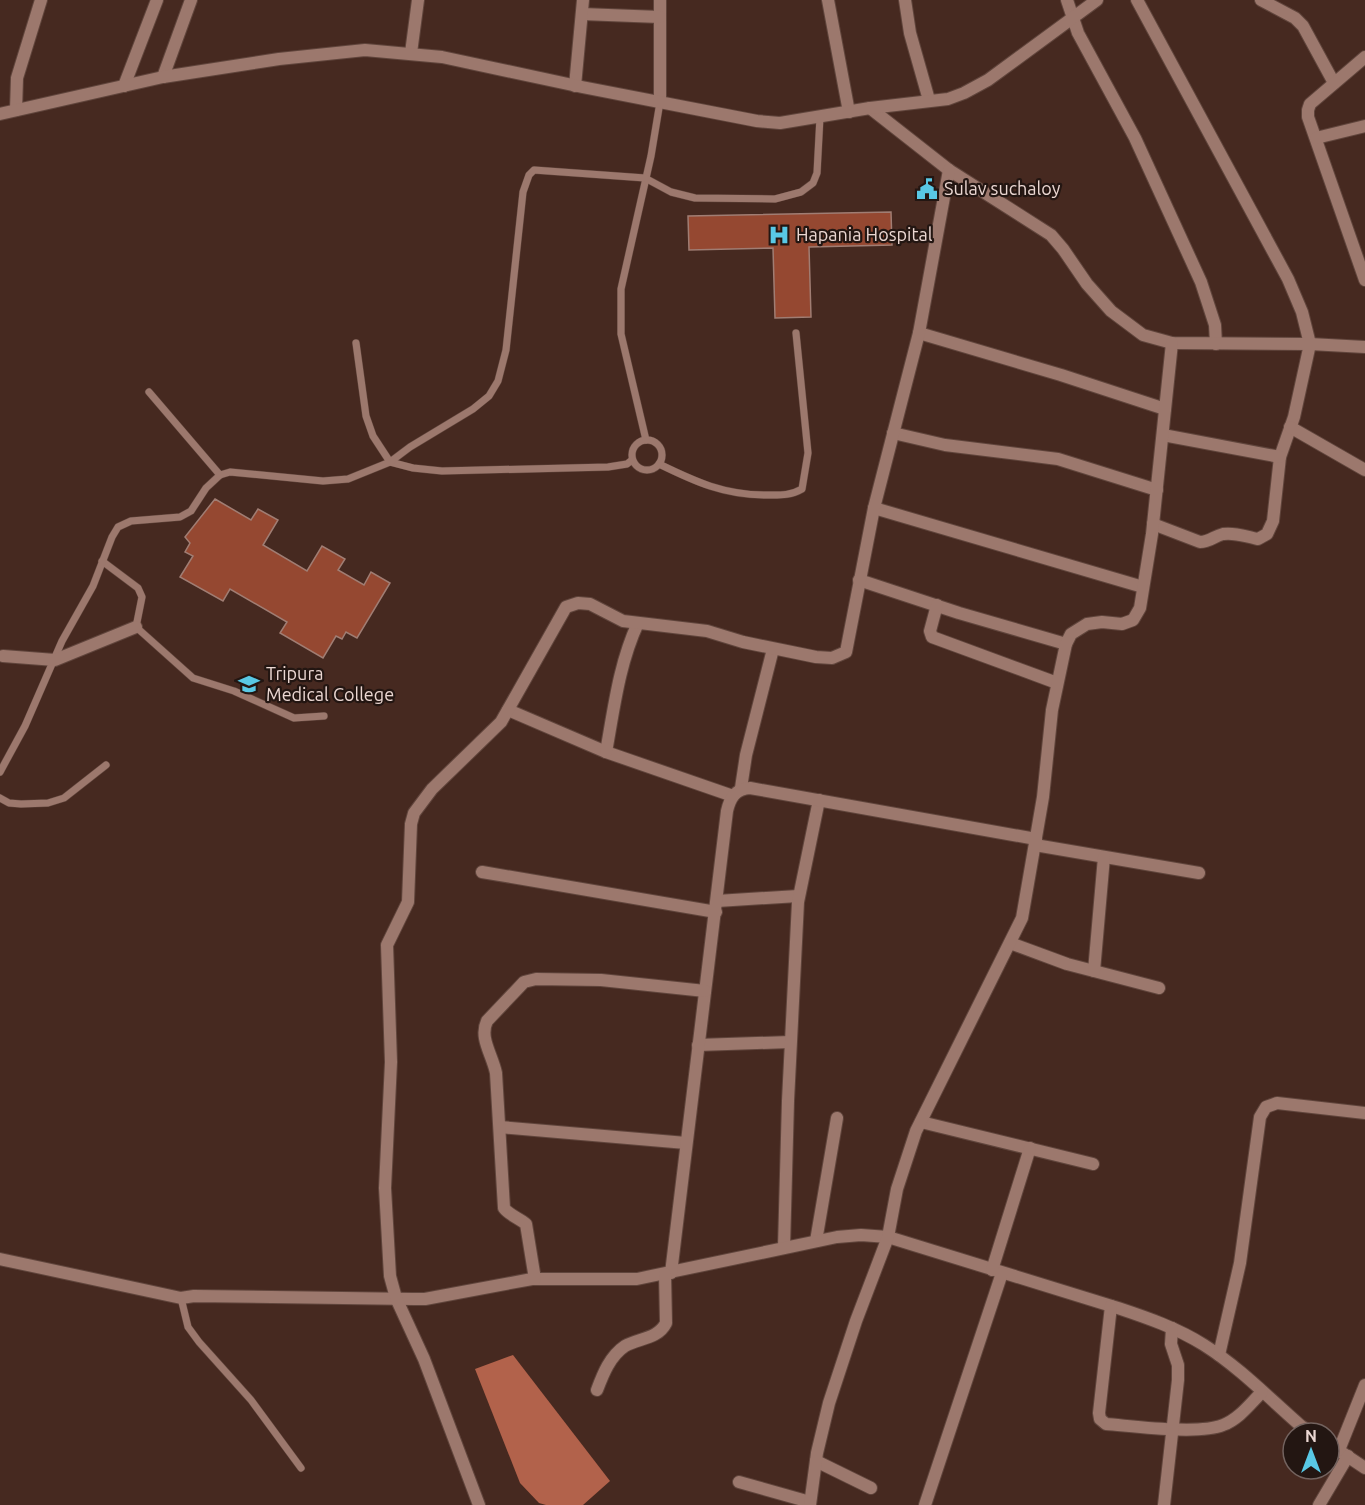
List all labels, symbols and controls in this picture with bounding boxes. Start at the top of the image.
public building icon: Sulav suchaloy [915,177,939,201]
place label: Sulav suchaloy [944,178,1061,198]
hospital icon: Hapania Hospital [767,223,791,247]
place label: Hapania Hospital [796,224,933,244]
place label: Tripura Medical College [266,663,394,704]
school or university icon: Tripura Medical College [237,672,261,696]
north arrow [1281,1421,1341,1481]
text: N [1305,1427,1317,1445]

